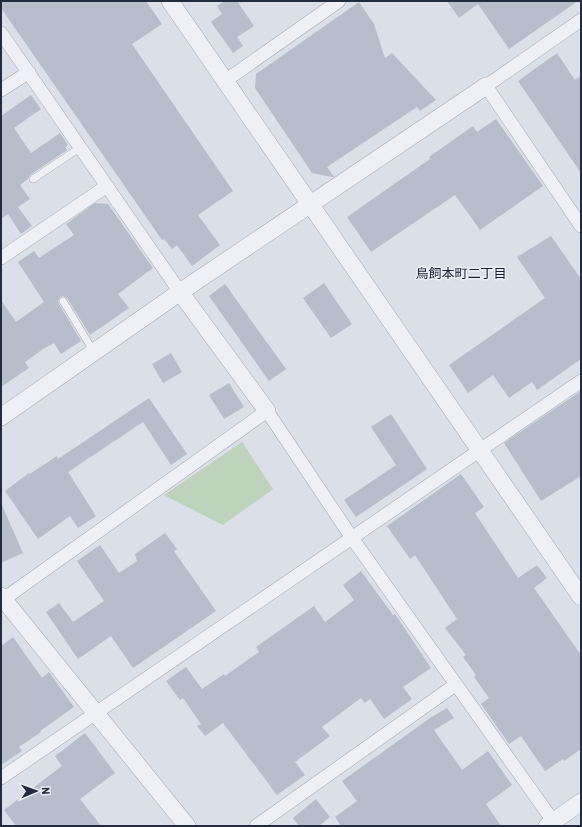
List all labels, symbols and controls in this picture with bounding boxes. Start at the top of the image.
district label: 鳥飼本町二丁目 [415,265,507,281]
north arrow [16,771,56,811]
text: N [40,787,53,795]

